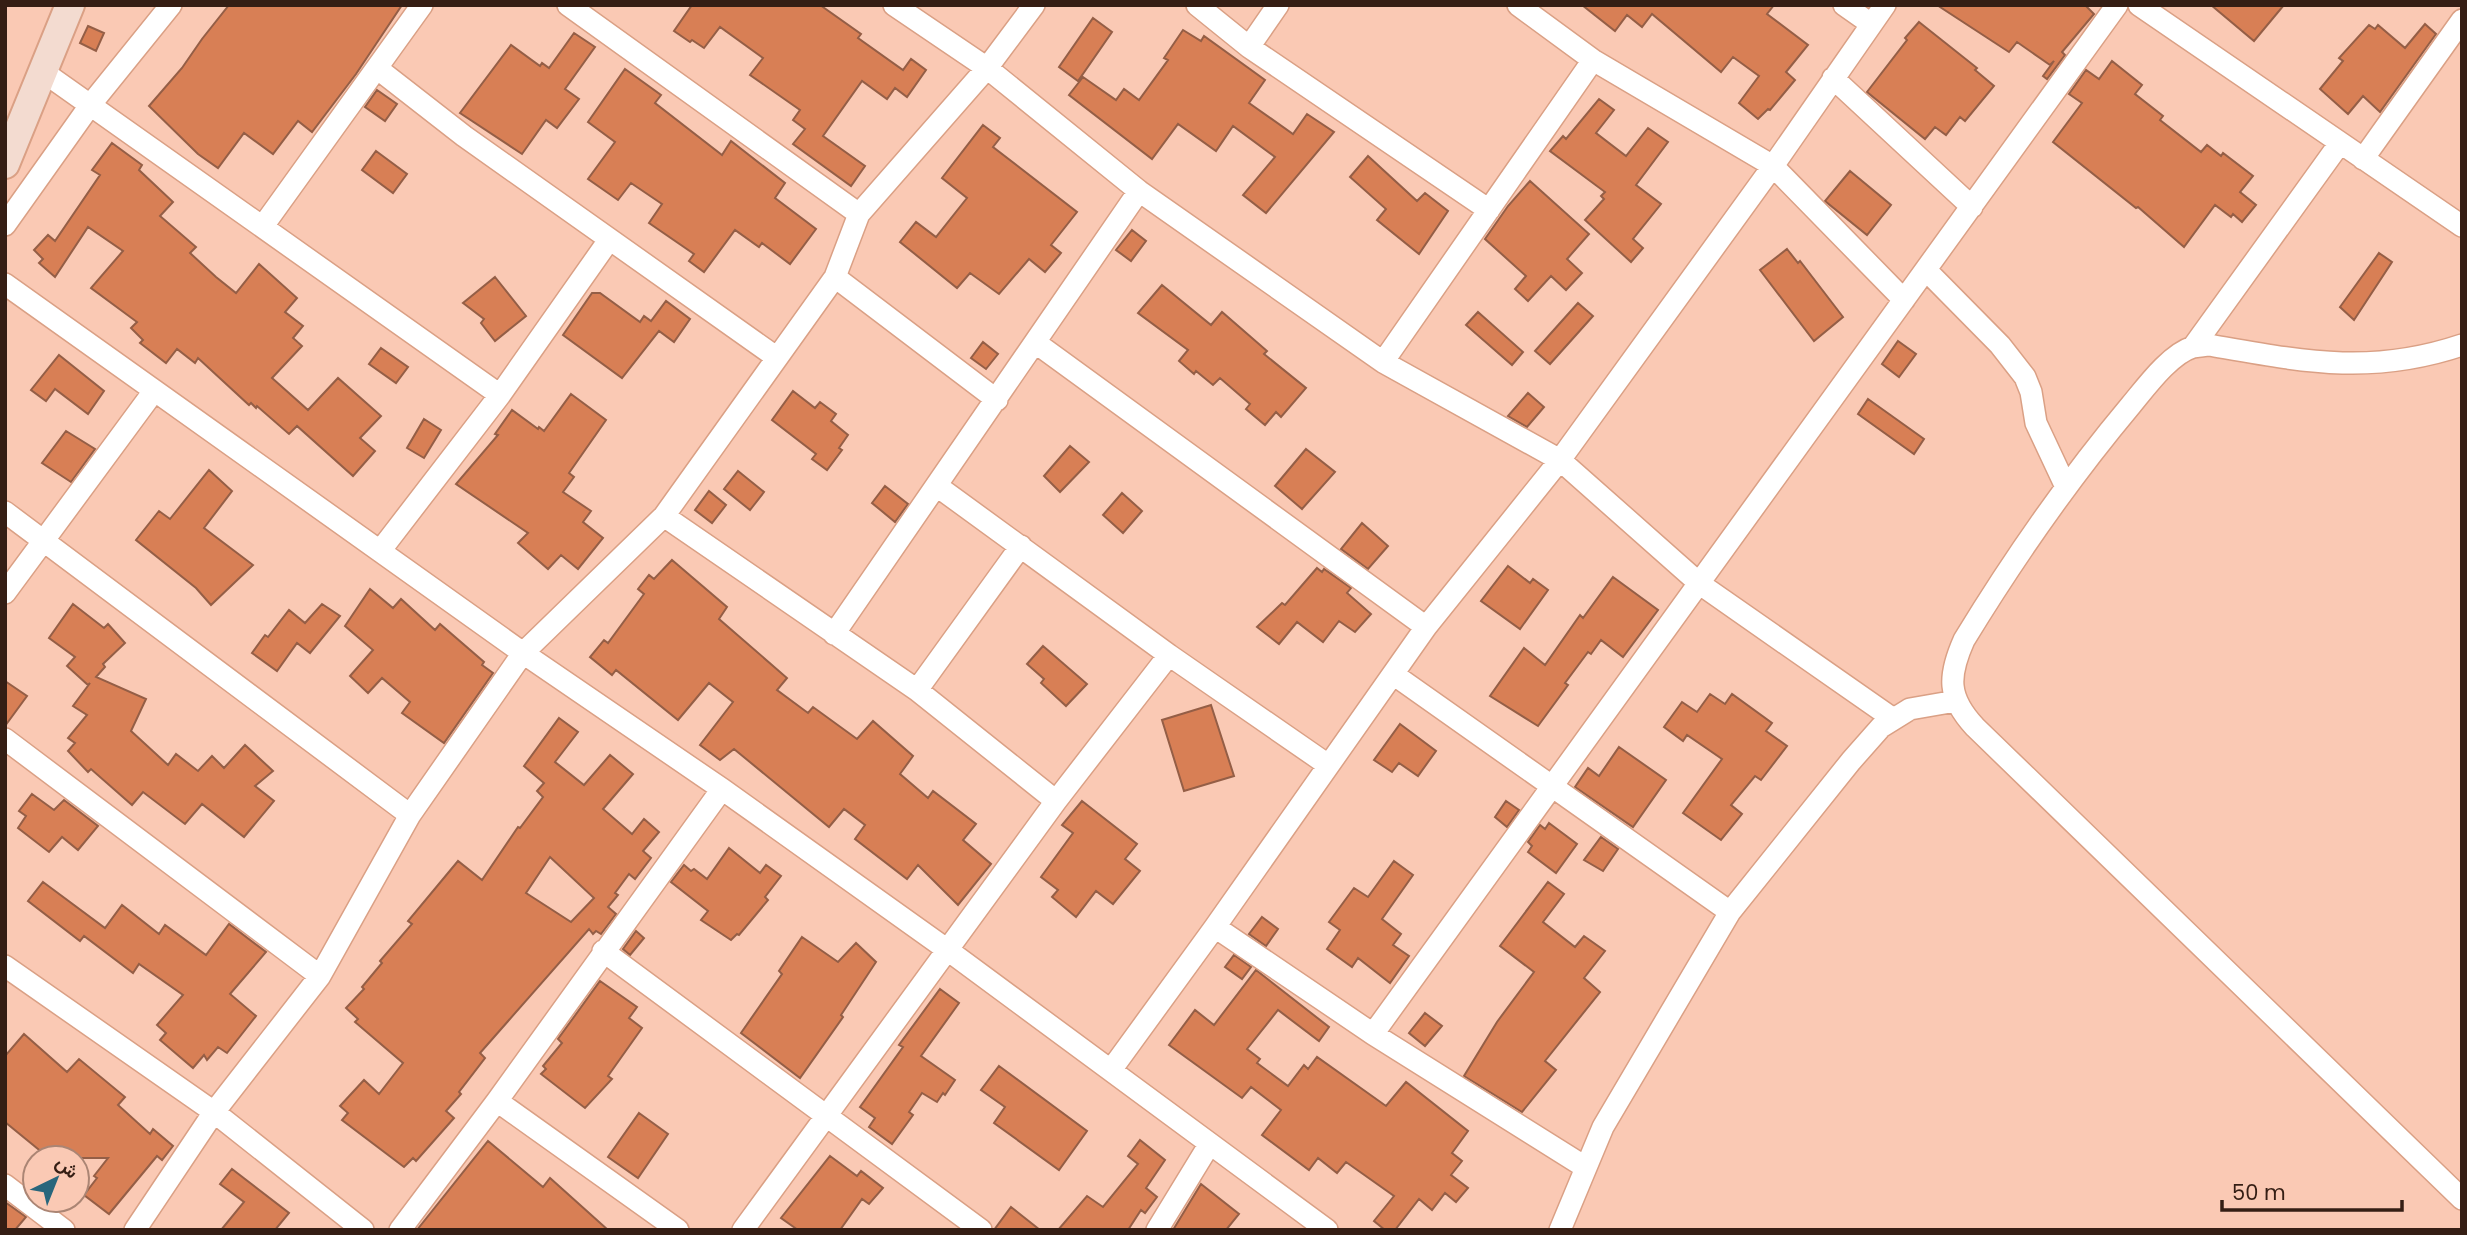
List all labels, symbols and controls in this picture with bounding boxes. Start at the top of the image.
north arrow [21,1144,91,1214]
text: ش [50,1149,85,1185]
scale bar [2222,1168,2402,1212]
text: 50 m [2232,1178,2286,1207]

